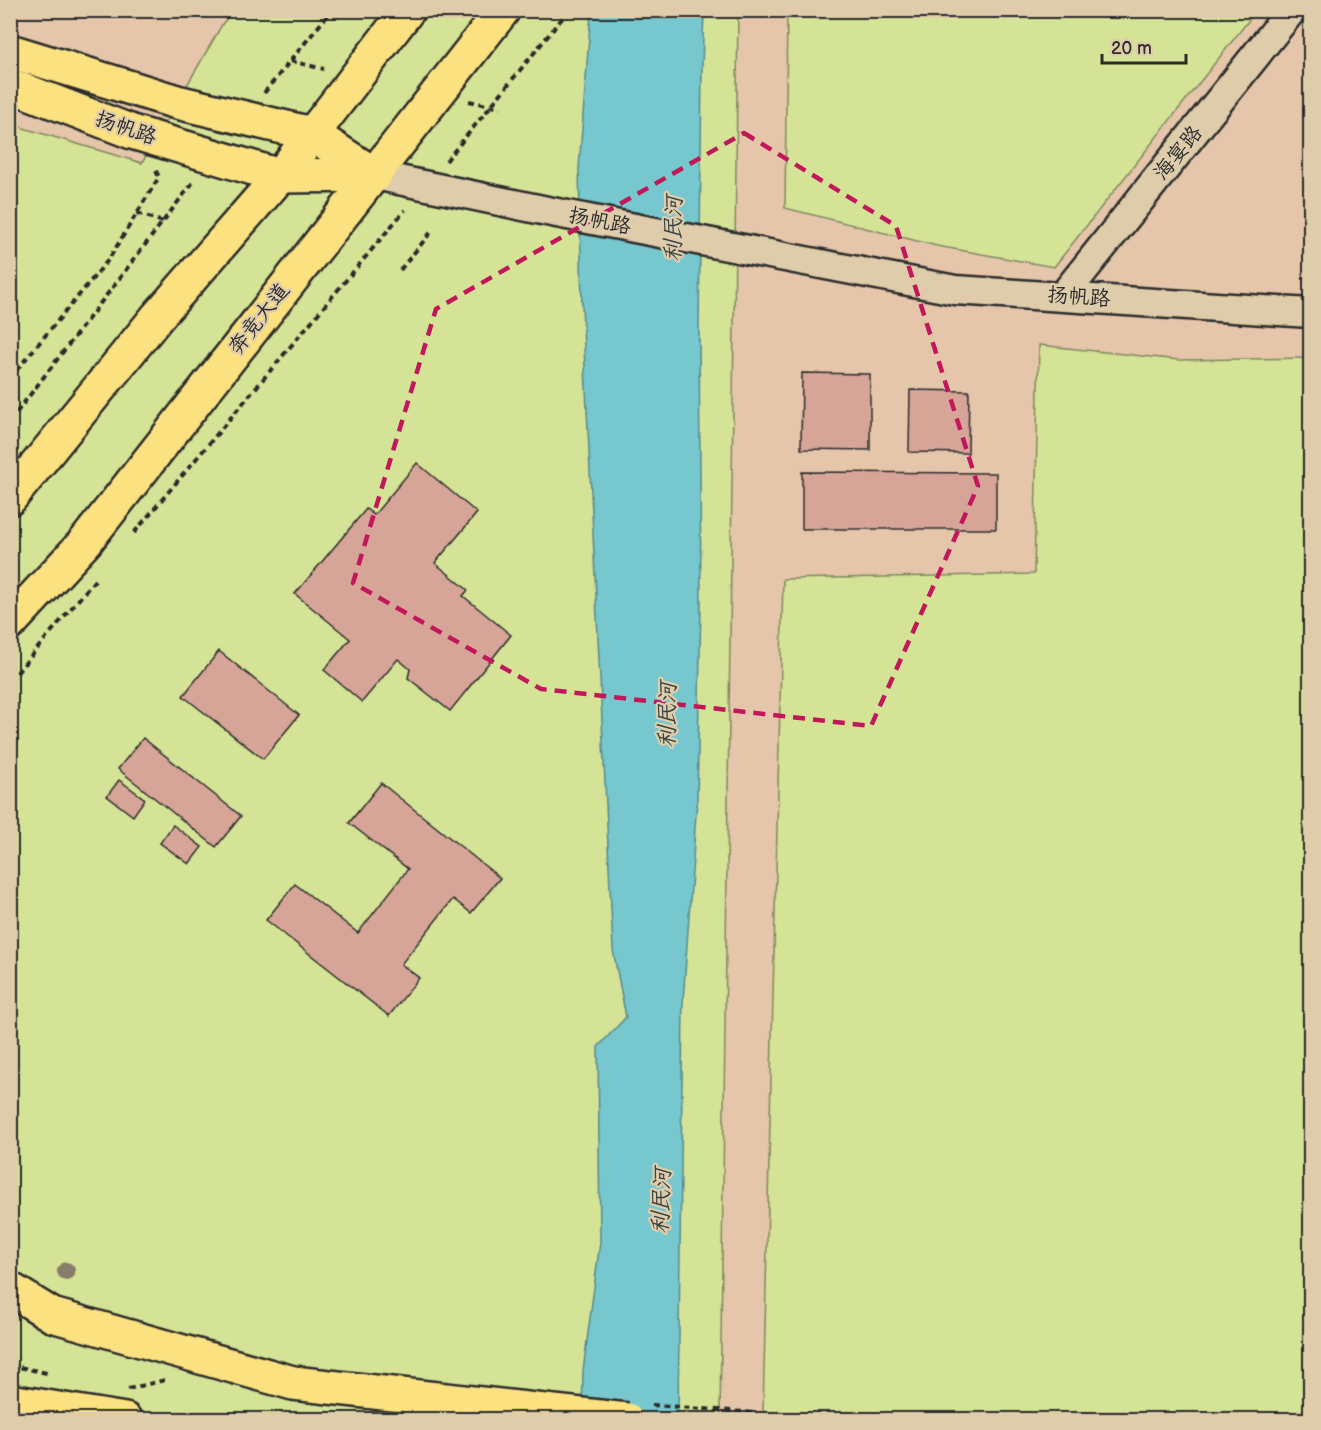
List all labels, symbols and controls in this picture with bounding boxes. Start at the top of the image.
scale bar [1102,27,1186,65]
text: 20 m [1111,38,1152,59]
street label: 扬帆路 [92,106,160,150]
street label: 海宴路 [1148,121,1208,185]
water label: 利民河 [660,193,688,262]
street label: 扬帆路 [567,203,633,239]
street label: 奔竞大道 [223,278,295,360]
street label: 扬帆路 [1047,282,1111,312]
water label: 利民河 [654,679,682,748]
water label: 利民河 [647,1165,677,1234]

